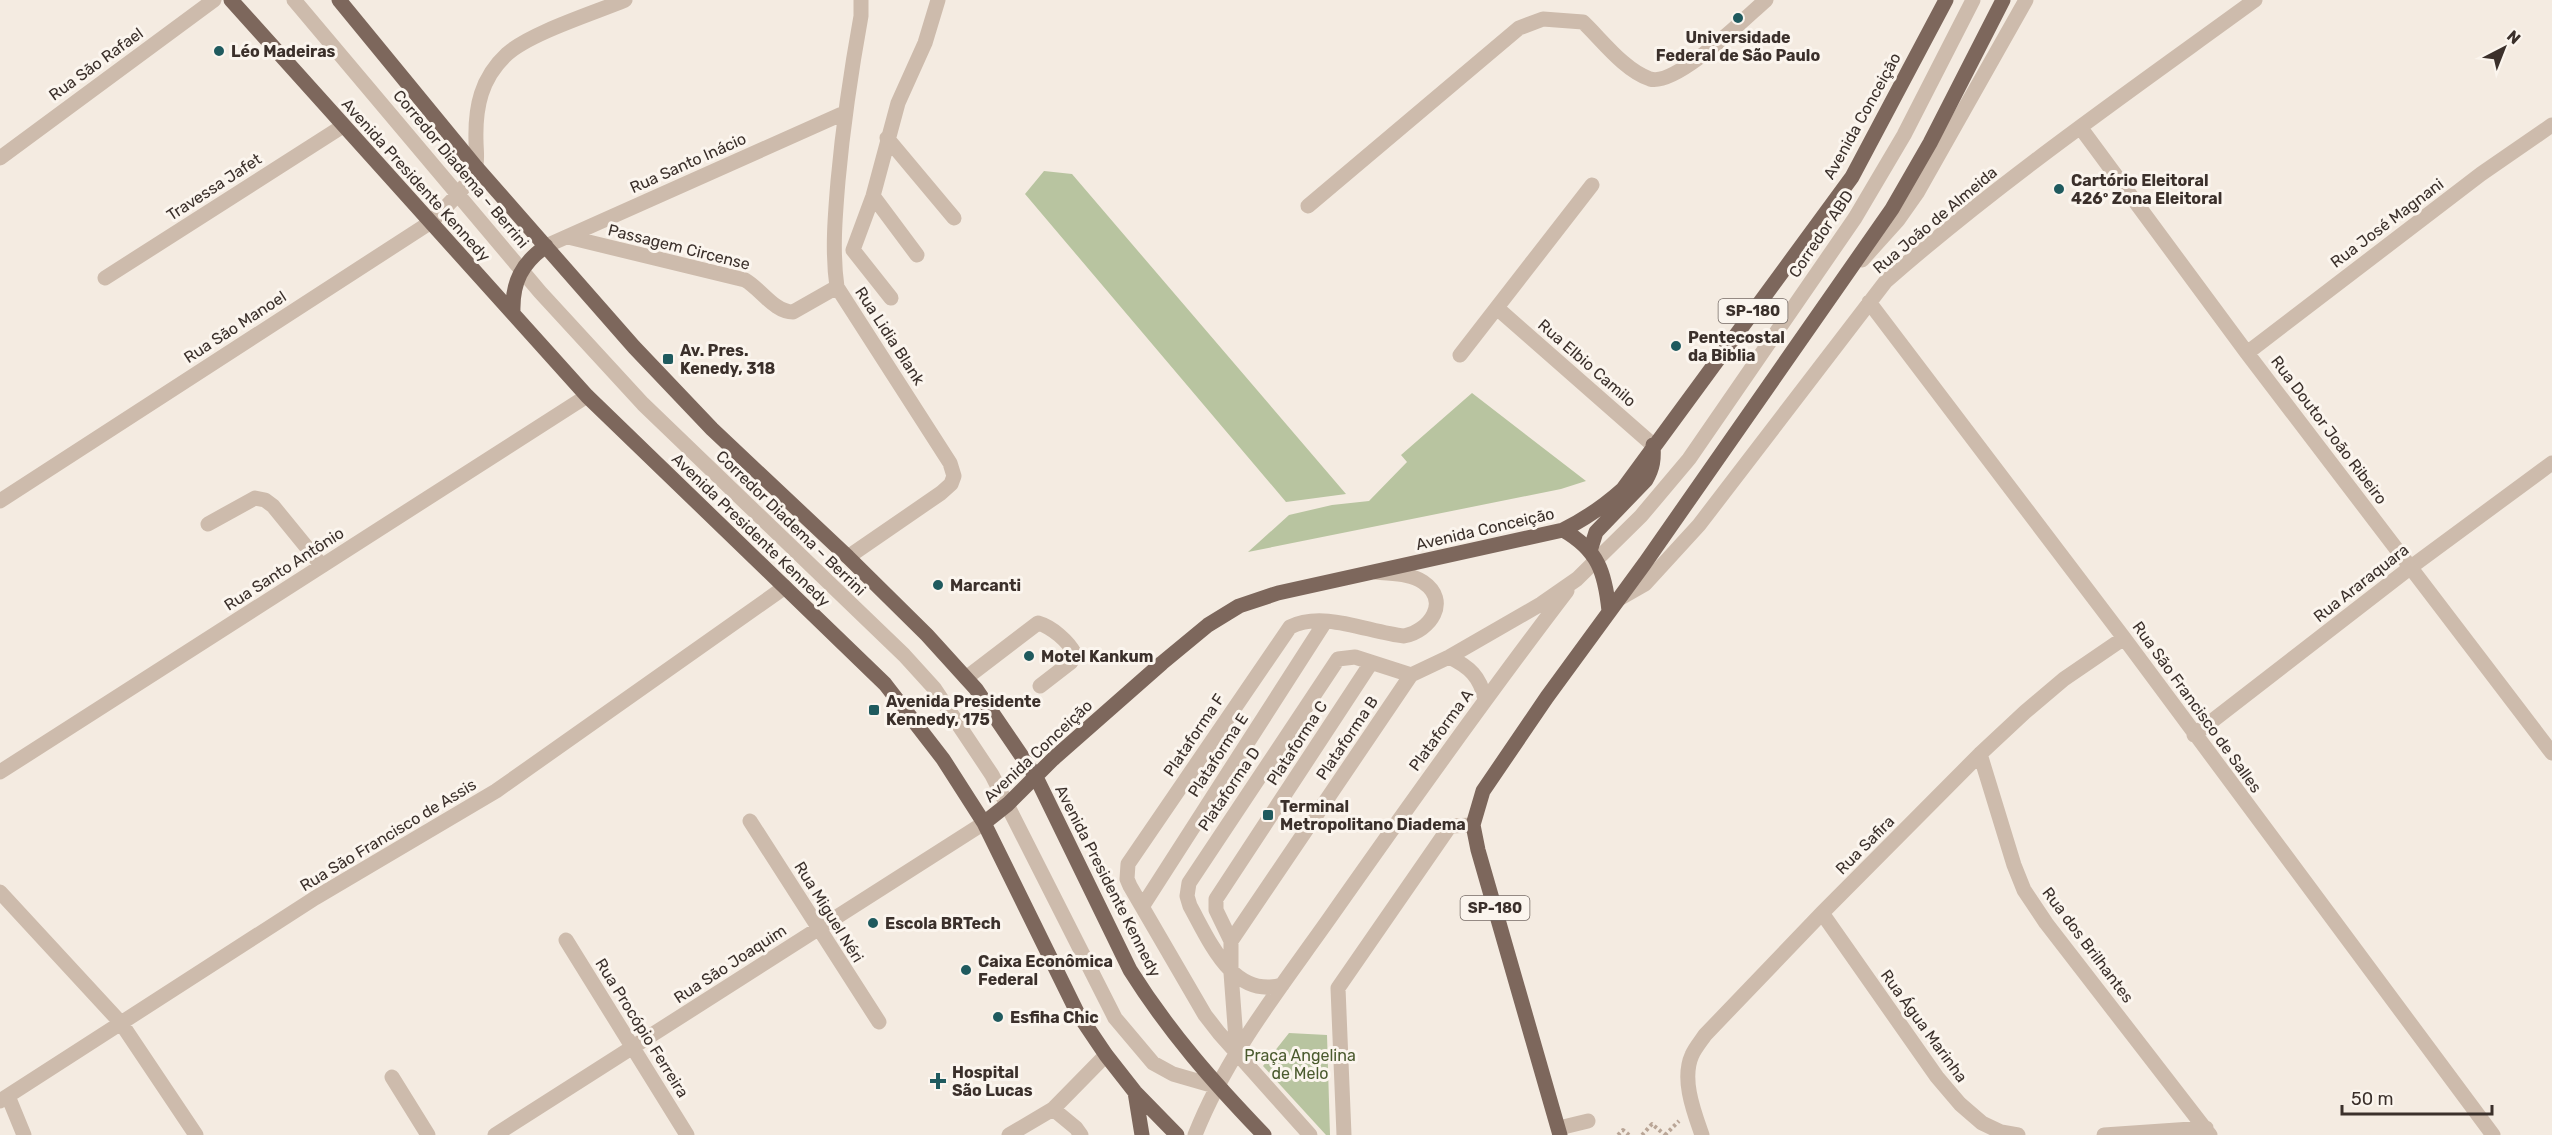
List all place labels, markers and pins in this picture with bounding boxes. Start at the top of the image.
marker: Universidade Federal de São Paulo [1731,11,1745,25]
place label: Universidade Federal de São Paulo [1656,28,1820,65]
place label: Léo Madeiras [231,42,336,61]
marker: Léo Madeiras [212,44,226,58]
place label: Cartório Eleitoral 426º Zona Eleitoral [2071,171,2222,208]
marker: Cartório Eleitoral 426º Zona Eleitoral [2052,182,2066,196]
place label: Pentecostal da Biblia [1688,328,1785,365]
marker: Pentecostal da Biblia [1669,339,1683,353]
place label: Av. Pres. Kenedy, 318 [680,341,775,378]
marker: Av. Pres. Kenedy, 318 [661,352,675,366]
place label: Marcanti [950,576,1021,595]
marker: Marcanti [931,578,945,592]
place label: Motel Kankum [1041,647,1153,666]
marker: Motel Kankum [1022,649,1036,663]
place label: Avenida Presidente Kennedy, 175 [886,692,1041,729]
marker: Avenida Presidente Kennedy, 175 [867,703,881,717]
place label: Terminal Metropolitano Diadema [1280,797,1466,834]
marker: Terminal Metropolitano Diadema [1261,808,1275,822]
place label: Escola BRTech [885,914,1001,933]
marker: Escola BRTech [866,916,880,930]
place label: Caixa Econômica Federal [978,952,1113,989]
marker: Caixa Econômica Federal [959,963,973,977]
place label: Esfiha Chic [1010,1008,1099,1027]
marker: Esfiha Chic [991,1010,1005,1024]
place label: Hospital São Lucas [952,1063,1033,1100]
marker: Hospital São Lucas [929,1072,947,1090]

